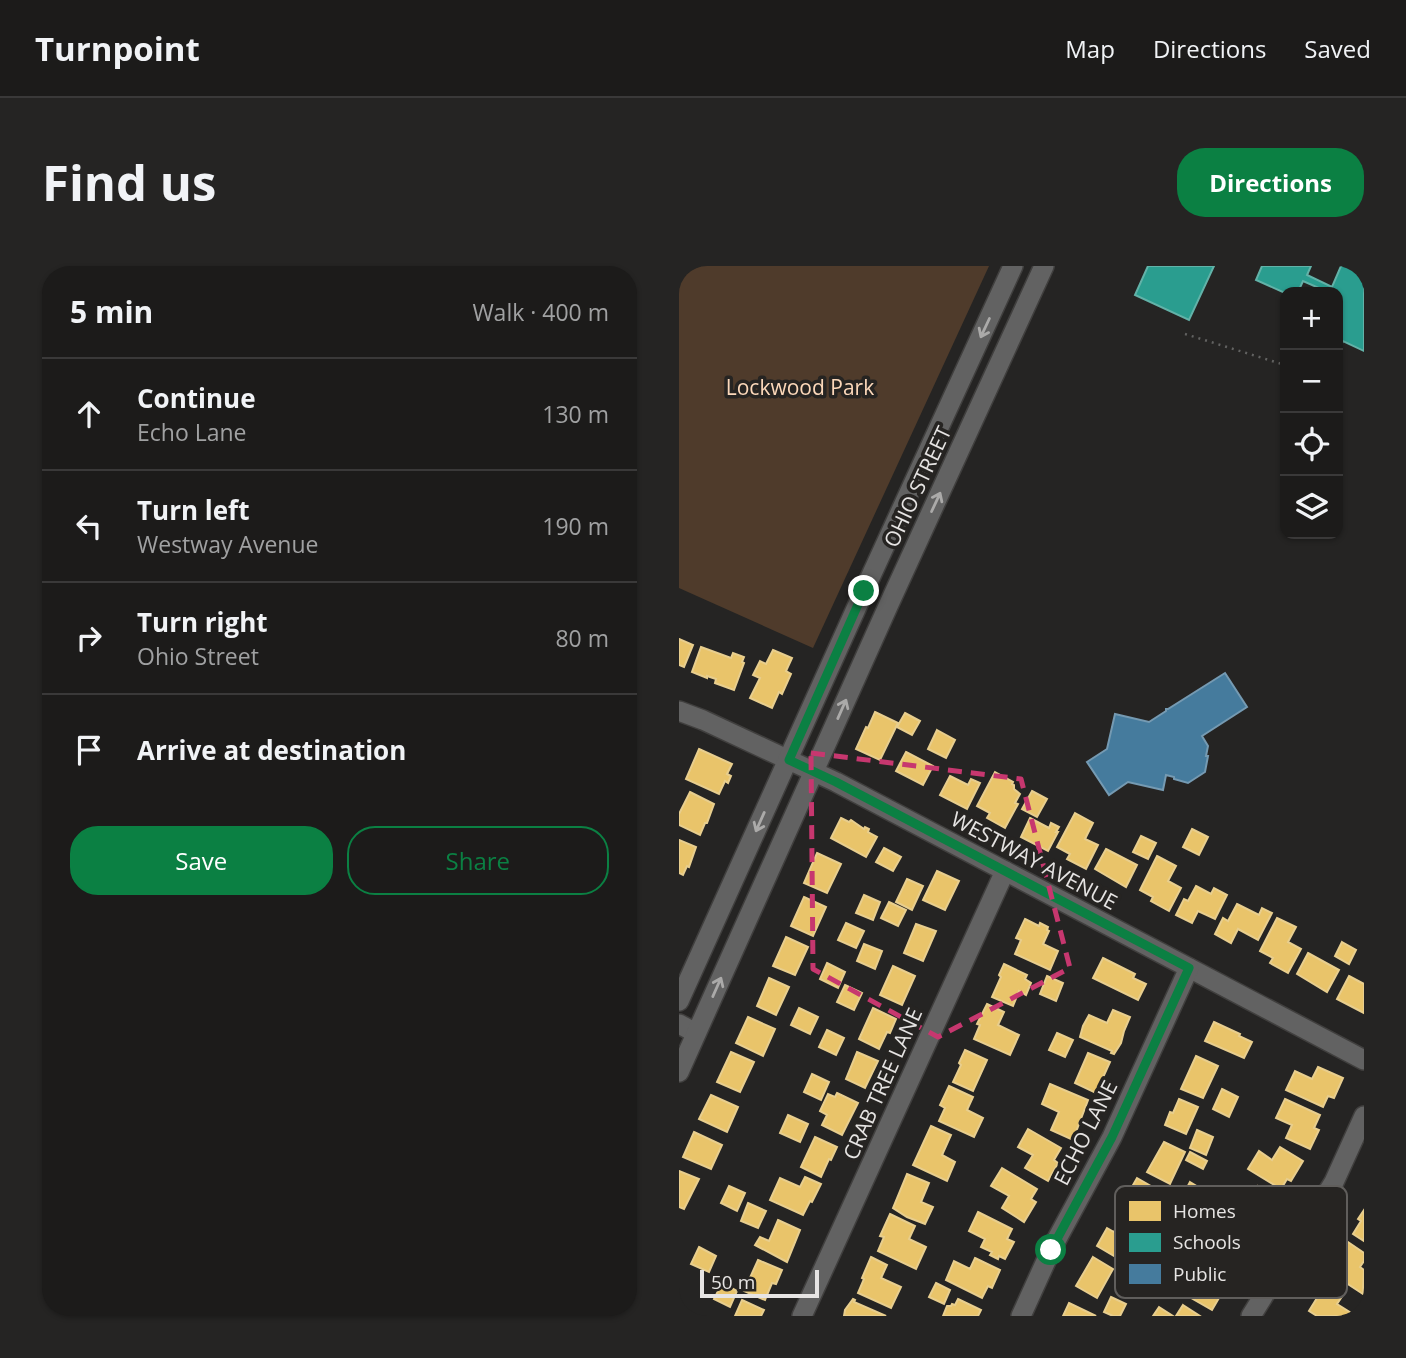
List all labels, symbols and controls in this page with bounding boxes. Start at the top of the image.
text: Turnpoint [35,26,200,71]
text: Map [1065,32,1115,65]
text: Directions [1153,32,1266,65]
text: Saved [1304,32,1371,65]
button: Directions [1177,148,1364,217]
text: Find us [42,149,216,215]
map controls [1280,287,1343,539]
button: + [1280,287,1343,350]
text: 5 min [70,291,153,332]
text: Walk · 400 m [472,296,609,328]
one-way arrow [978,317,991,338]
button: − [1280,350,1343,413]
park label: Lockwood Park [726,373,874,401]
text: Continue [137,380,256,416]
icon: ahead [70,395,108,433]
text: 130 m [542,398,609,430]
button: locate [1280,413,1343,476]
text: Echo Lane [137,416,247,448]
street label: OHIO STREET [877,421,958,552]
button: layers [1280,476,1343,539]
text: Turn left [137,492,249,528]
one-way arrow [930,492,943,513]
icon: left [70,507,108,545]
text: 190 m [542,510,609,542]
text: Westway Avenue [137,528,318,560]
route end [848,575,879,606]
text: Turn right [137,604,268,640]
icon: right [70,619,108,657]
text: 80 m [555,622,609,654]
text: Ohio Street [137,640,259,672]
one-way arrow [836,699,849,720]
icon: arrive [70,731,108,769]
text: Arrive at destination [137,732,406,768]
street label: WESTWAY AVENUE [947,805,1122,916]
one-way arrow [753,810,766,832]
button: Save [70,826,333,895]
button: Share [347,826,609,895]
one-way arrow [711,977,724,998]
street label: CRAB TREE LANE [836,1003,928,1164]
street label: ECHO LANE [1047,1075,1123,1190]
legend [1115,1186,1347,1298]
text: Homes [1173,1198,1236,1224]
text: Schools [1173,1229,1241,1255]
route start [1035,1234,1066,1265]
text: Public [1173,1261,1226,1287]
scale bar [700,1267,819,1299]
text: 50 m [711,1269,755,1295]

